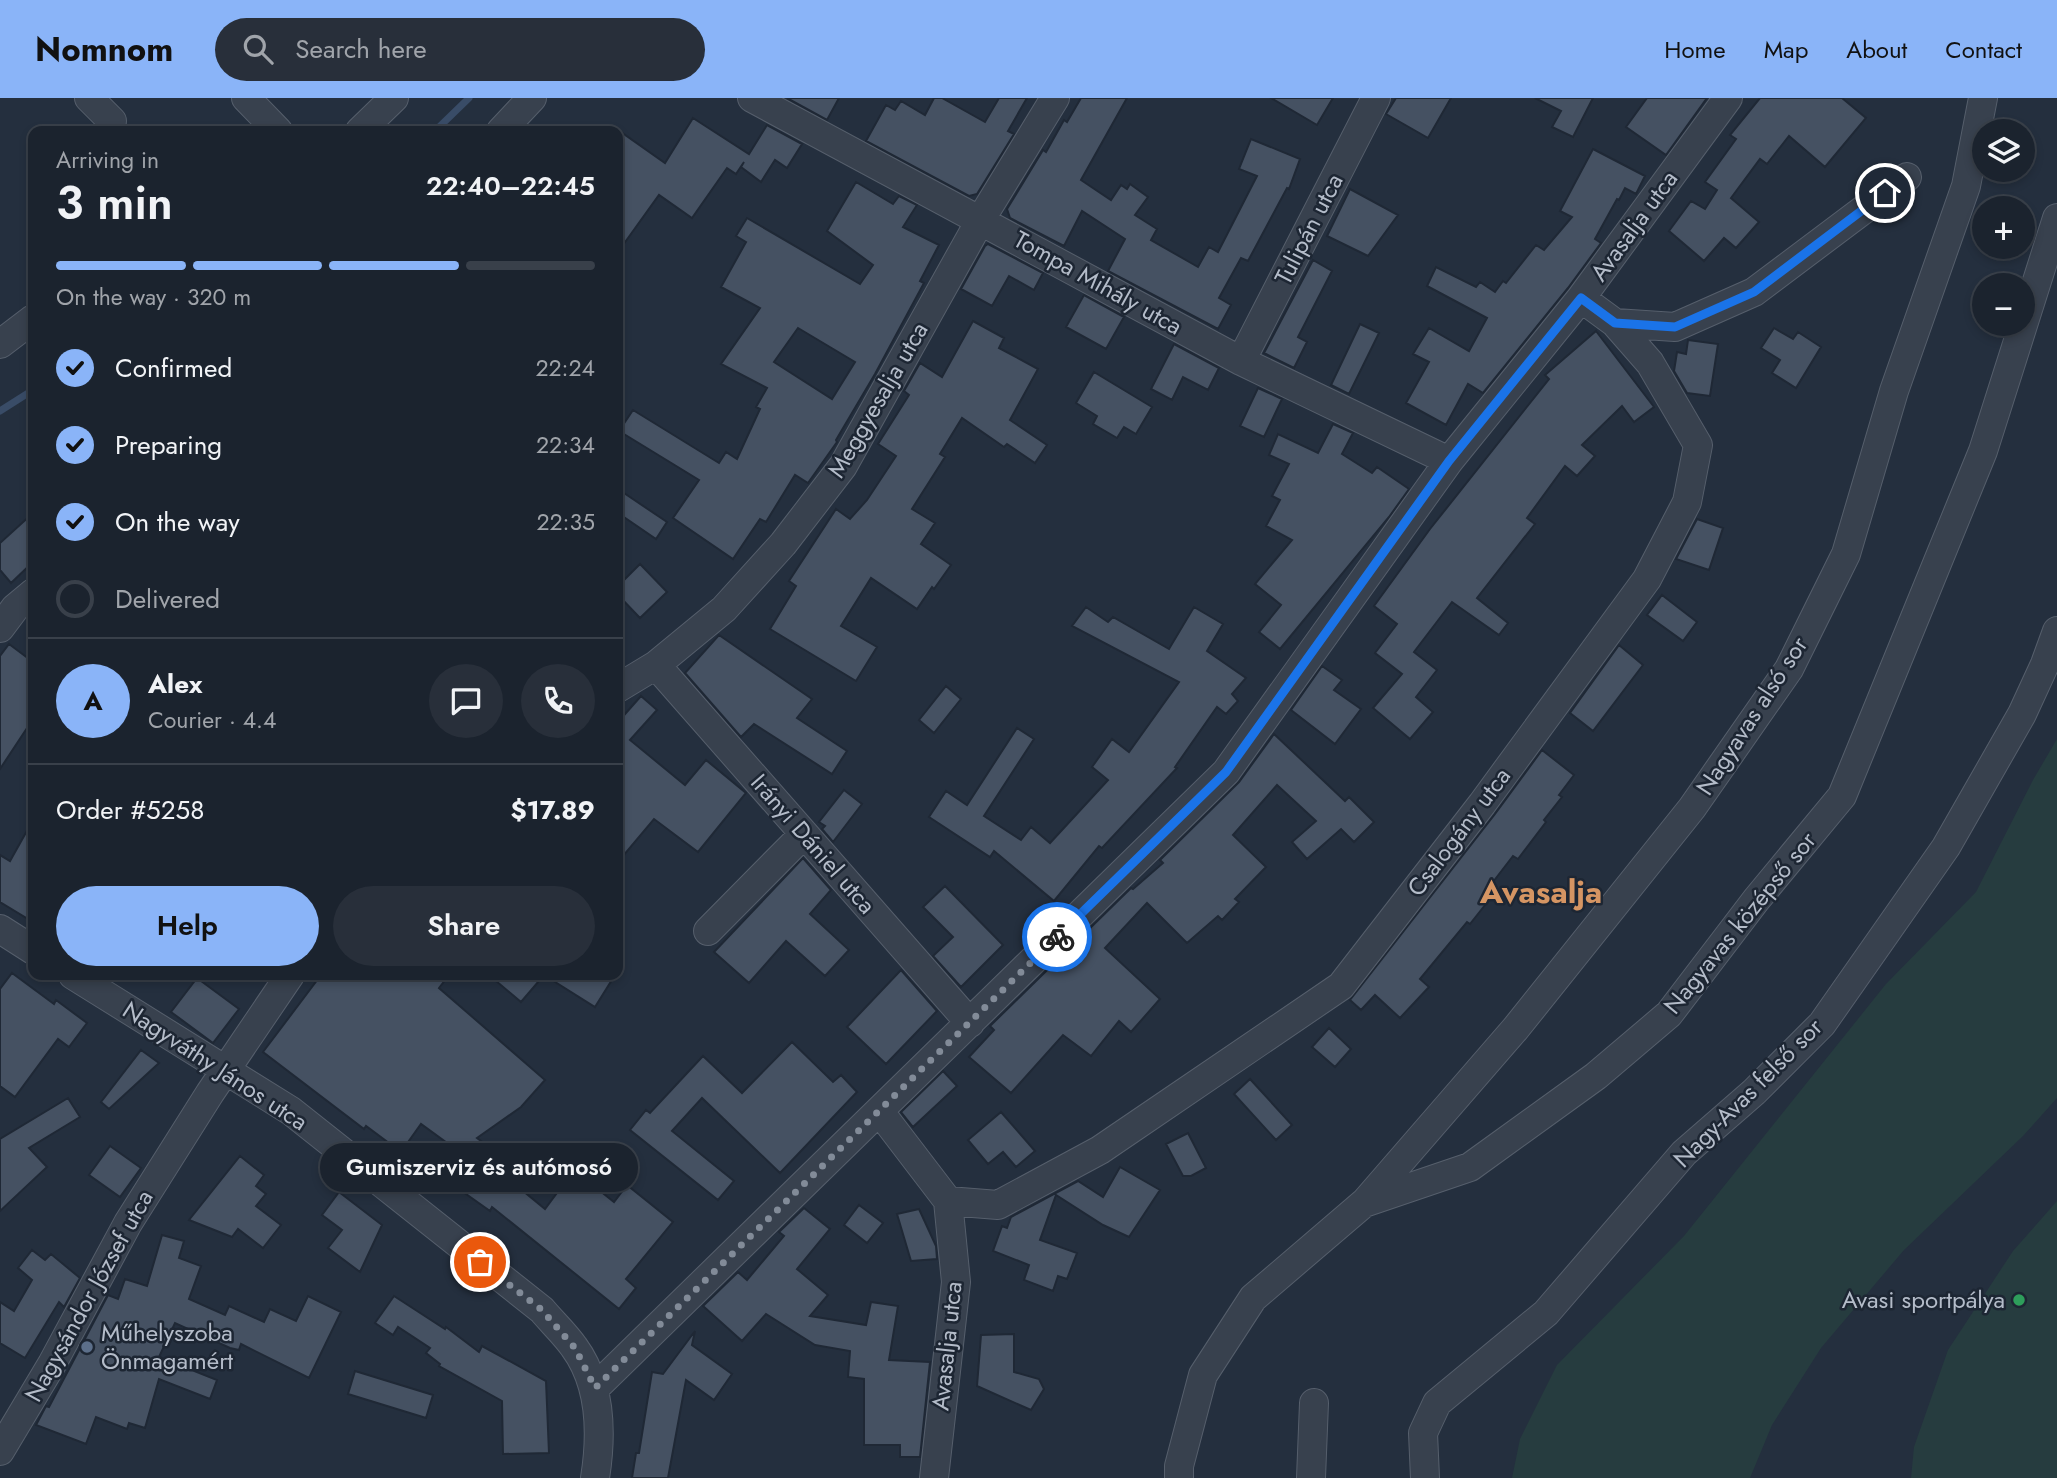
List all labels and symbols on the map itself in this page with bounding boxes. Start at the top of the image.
street label: Avasalja utca [1581,163,1686,288]
pin [1855,163,1915,223]
street label: Tulipán utca [1266,167,1351,290]
street label: Tompa Mihály utca [1008,222,1189,343]
street label: Meggyesalja utca [819,315,936,484]
street label: Nagyavas alsó sor [1687,629,1816,802]
street label: Csalogány utca [1399,760,1519,903]
street label: Irányi Dániel utca [743,766,884,921]
street label: Nagyavas középső sor [1655,823,1825,1021]
district label: Avasalja [1479,869,1602,915]
courier [1022,902,1092,972]
street label: Nagyváthy János utca [116,992,315,1139]
street label: Nagy-Avas felső sor [1665,1009,1831,1175]
callout: Gumiszerviz és autómosó [321,1143,639,1192]
street label: Nagysándor József utca [16,1183,161,1408]
pin [450,1232,510,1292]
street label: Avasalja utca [922,1280,971,1412]
place label: Avasi sportpálya [1842,1282,2005,1317]
marker: Avasi sportpálya [2011,1292,2027,1308]
place label: Műhelyszoba Önmagamért [101,1315,233,1378]
marker: Műhelyszoba Önmagamért [79,1339,95,1355]

